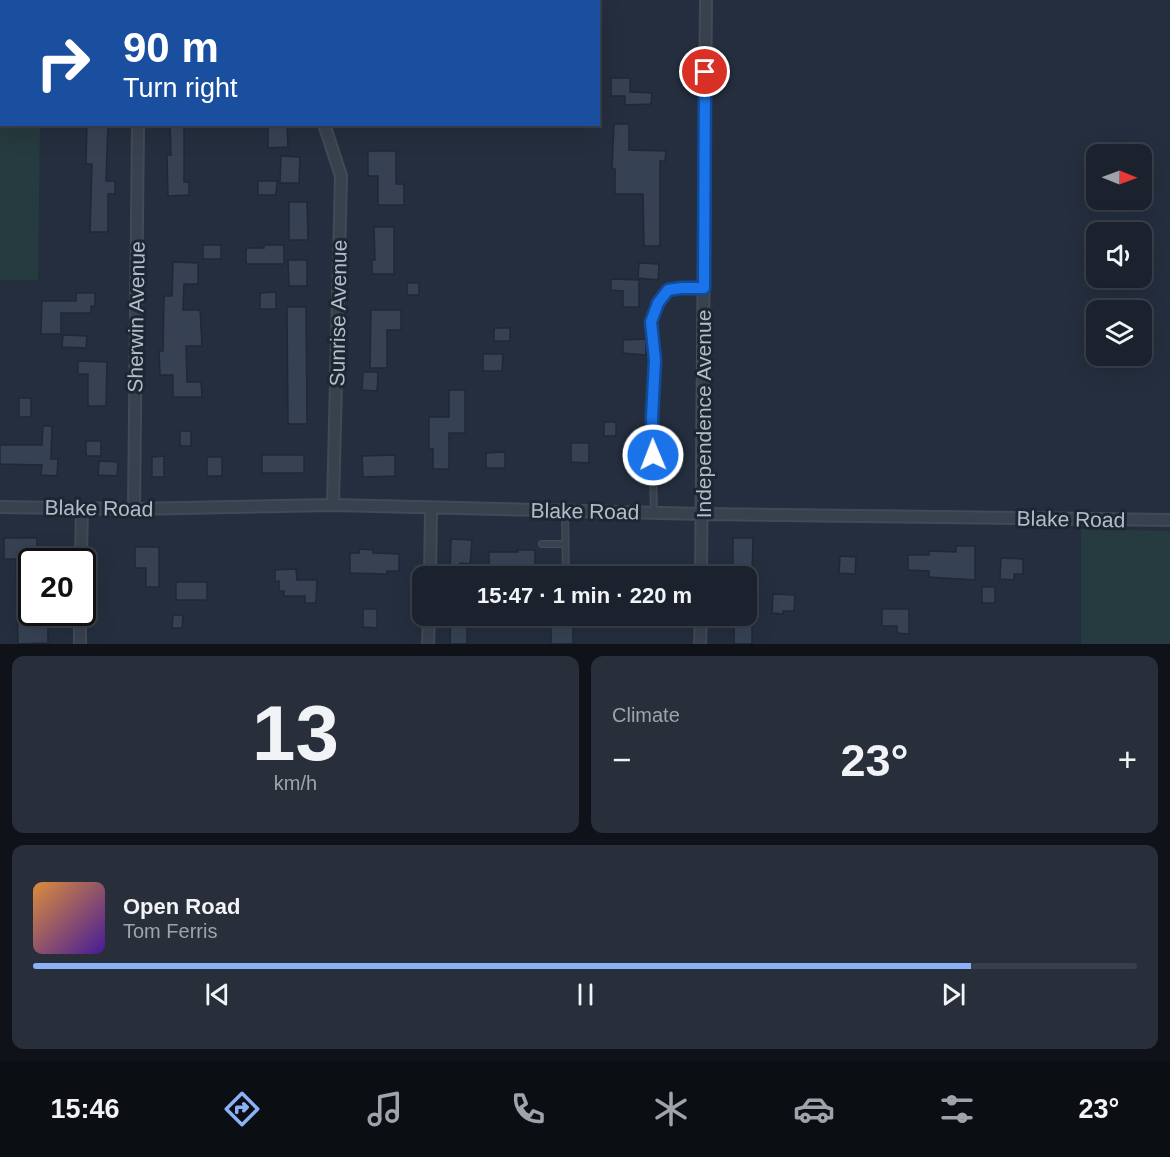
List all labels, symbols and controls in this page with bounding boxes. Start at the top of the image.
icon: right [24,24,102,102]
text: 90 m [123,24,219,71]
pin [679,46,730,97]
icon: arrive [688,55,721,88]
text: Turn right [123,73,238,103]
north arrow [1086,144,1152,210]
map controls [1086,144,1152,366]
button: sound [1086,222,1152,288]
street label: Sunrise Avenue [325,239,351,387]
street label: Sherwin Avenue [123,241,149,393]
button: layers [1086,300,1152,366]
street label: Independence Avenue [692,310,715,518]
position arrow [621,423,685,487]
street label: Blake Road [45,496,153,520]
street label: Blake Road [531,499,639,523]
street label: Blake Road [1017,507,1125,531]
speed limit sign: 20 [18,548,96,626]
text: 15:47 · 1 min · 220 m [477,583,692,608]
text: 13 [252,689,339,777]
text: Climate [612,704,680,726]
text: 23° [840,735,909,786]
text: − [612,741,631,778]
text: + [1118,741,1137,778]
text: km/h [274,772,317,794]
text: Open Road [123,894,240,919]
text: Tom Ferris [123,920,217,942]
icon: previous [201,978,234,1011]
icon: pause [569,978,602,1011]
icon: next [937,978,970,1011]
icon: directions [221,1088,263,1130]
icon: music [364,1088,406,1130]
icon: phone [507,1088,549,1130]
icon: climate [650,1088,692,1130]
icon: car [793,1088,835,1130]
icon: filters [936,1088,978,1130]
text: 15:46 [51,1094,120,1124]
text: 23° [1079,1094,1119,1124]

